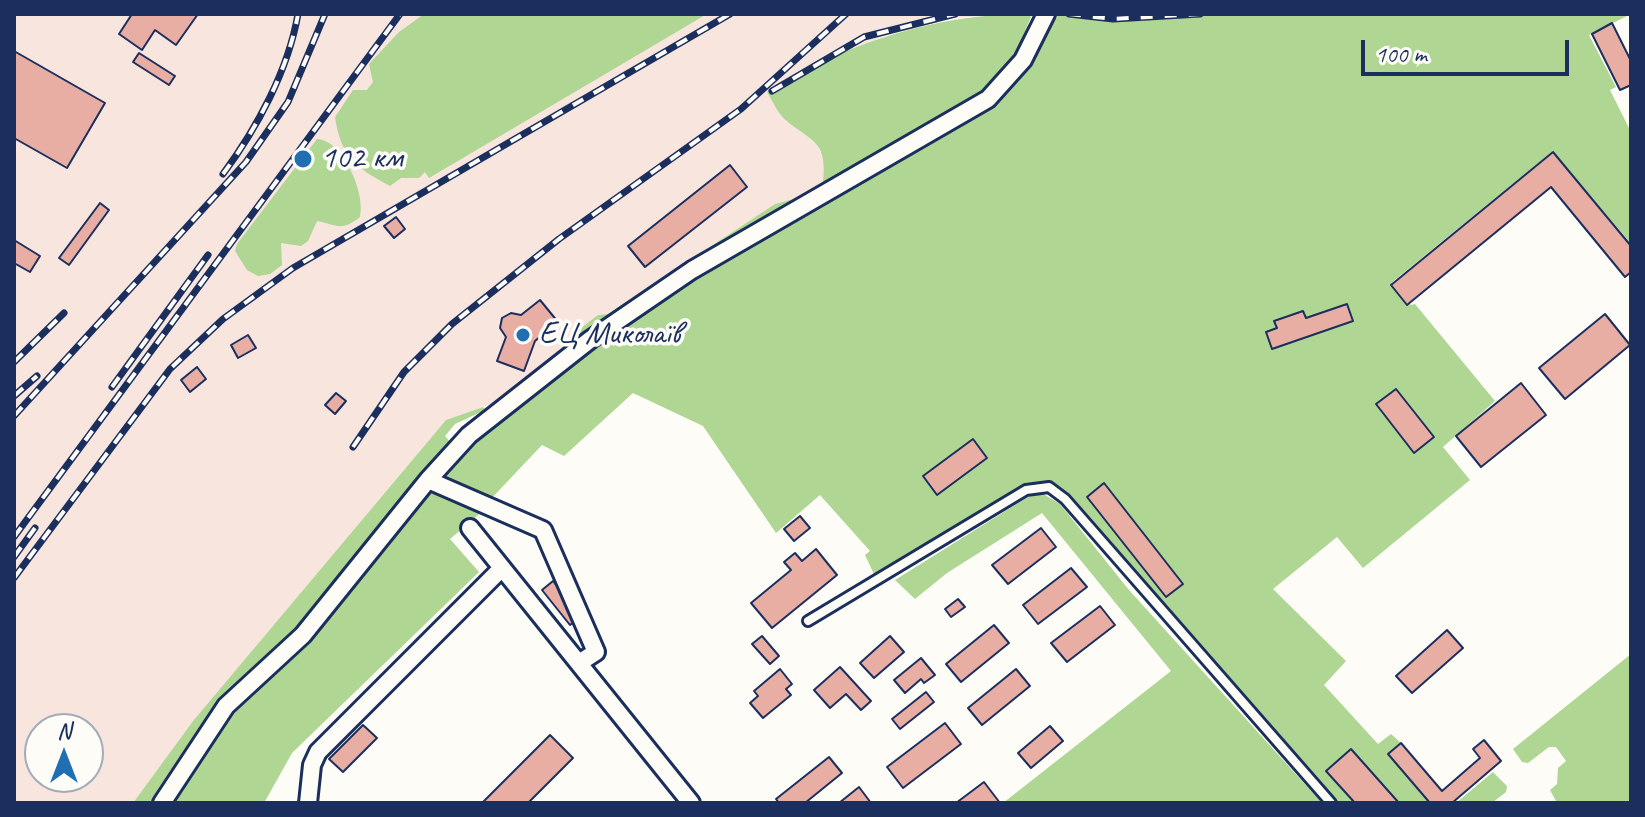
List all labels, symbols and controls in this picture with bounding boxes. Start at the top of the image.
scale bar [1365,24,1573,74]
text: 100 m [1375,39,1427,69]
place label: 102 км [321,140,402,178]
marker: 102 км [292,148,314,170]
place label: ЕЦ Миколаїв [539,316,680,354]
marker: ЕЦ Миколаїв [514,326,532,344]
north arrow [24,713,104,793]
text: N [57,717,71,745]

